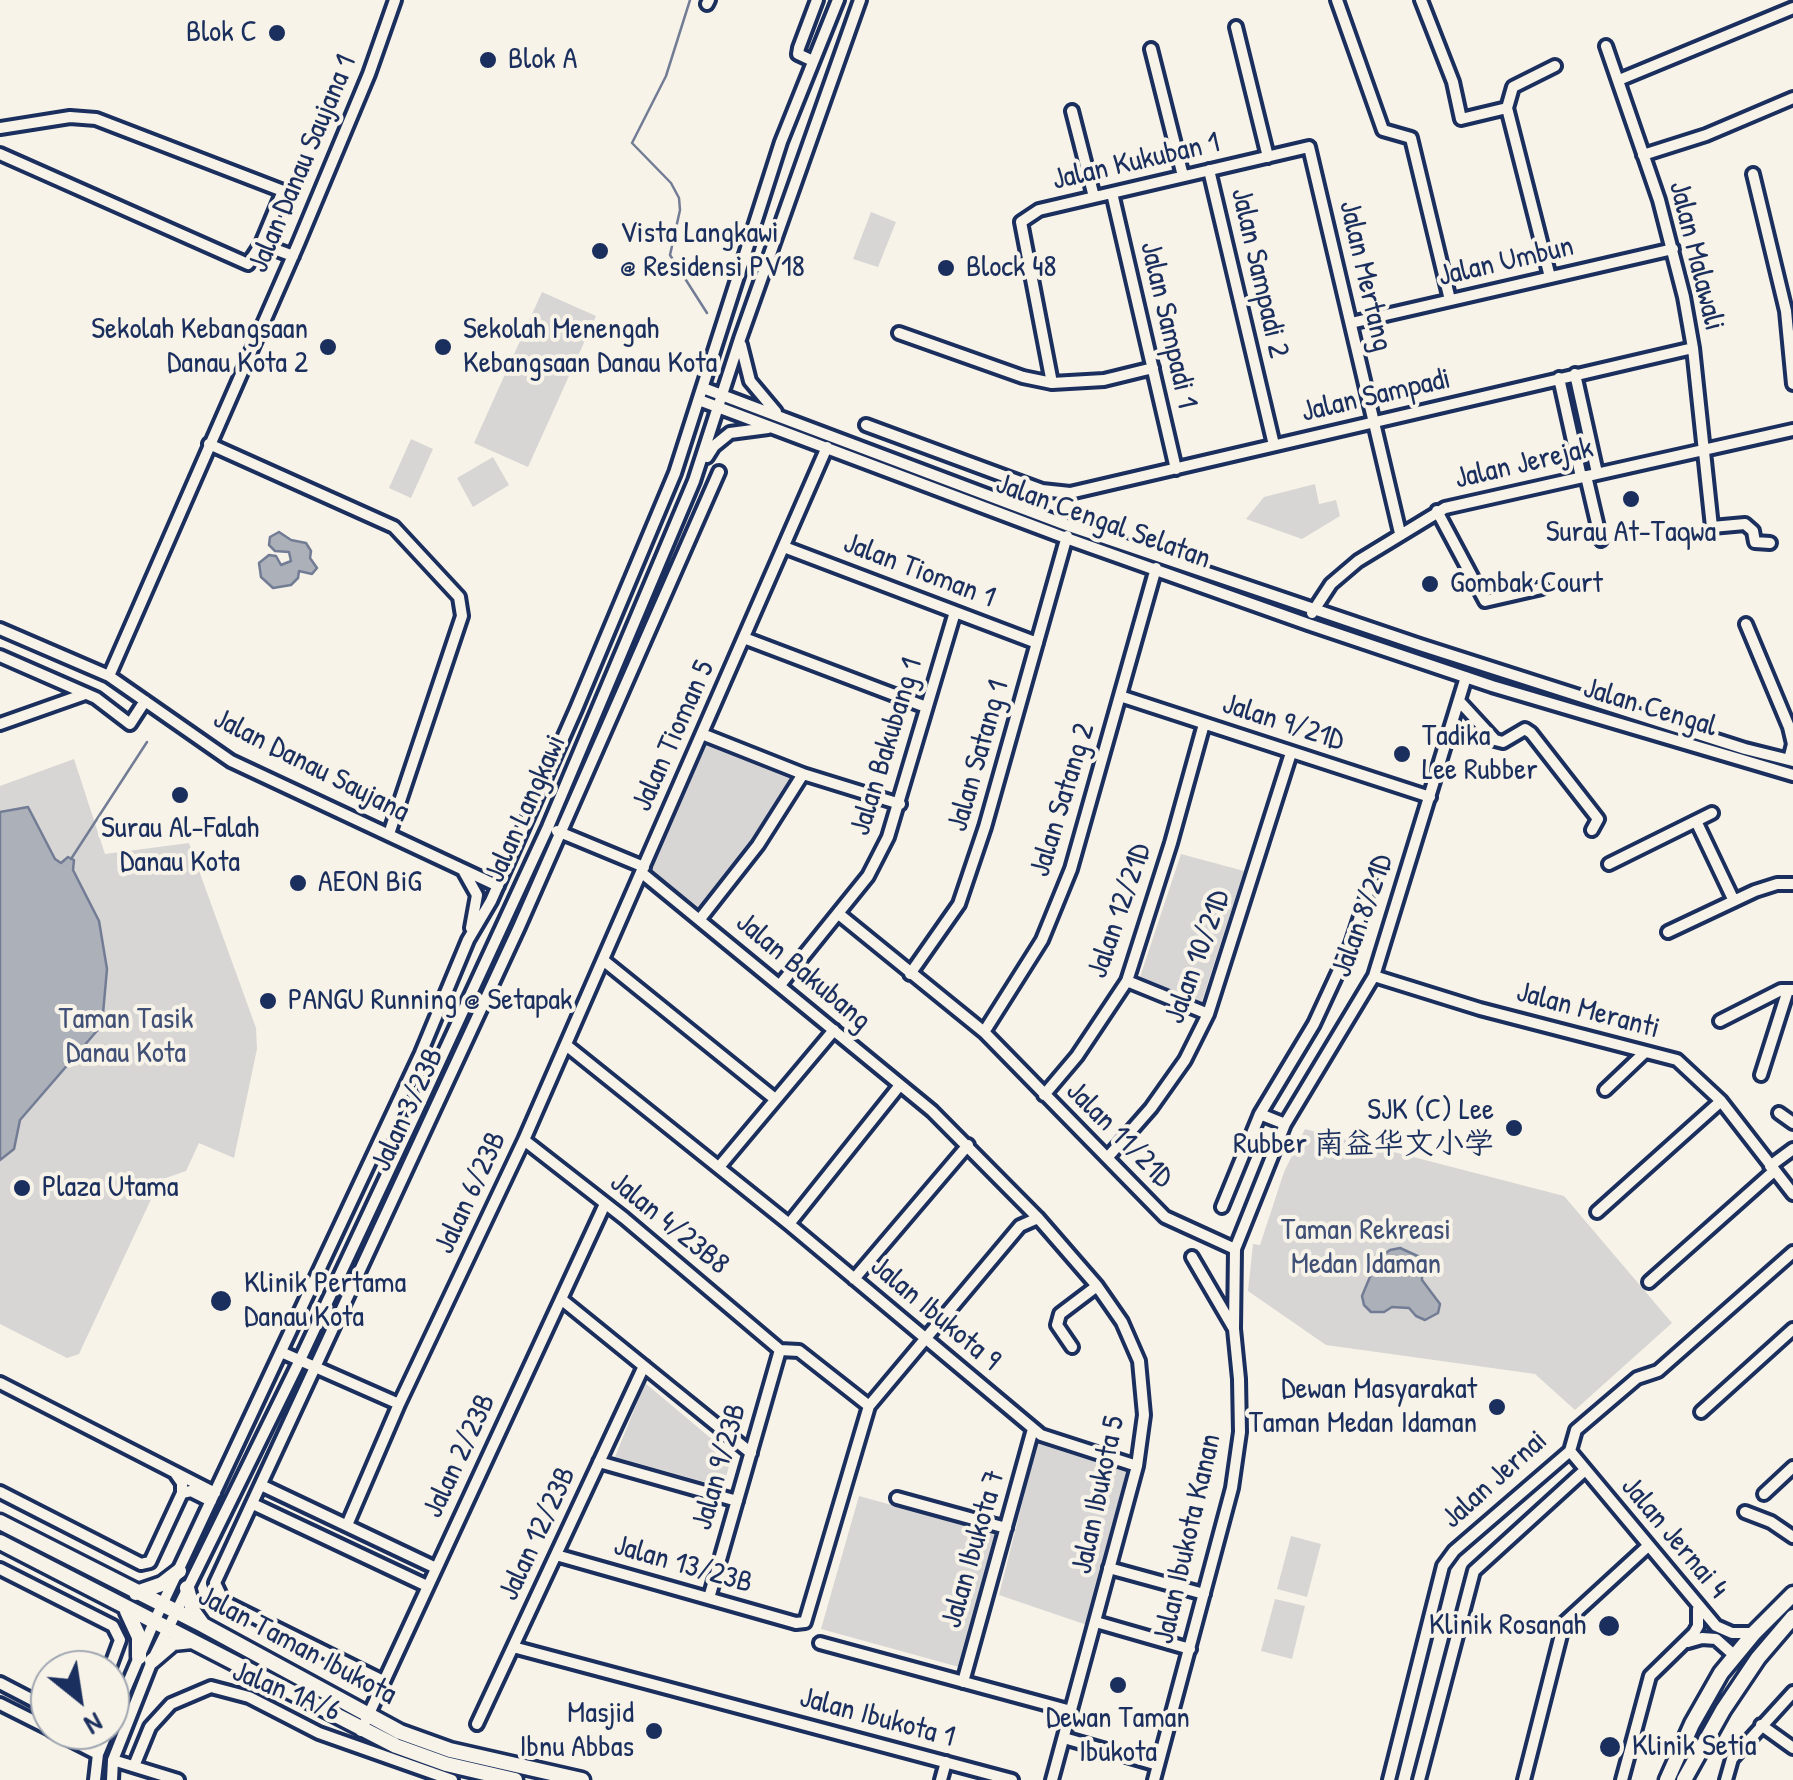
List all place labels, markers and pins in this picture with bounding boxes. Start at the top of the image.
place label: Blok C [186,15,257,51]
marker: Blok C [266,22,288,44]
place label: Blok A [508,42,577,78]
marker: Blok A [477,49,499,71]
place label: Vista Langkawi @ Residensi PV18 [620,216,805,286]
marker: Vista Langkawi @ Residensi PV18 [589,240,611,262]
place label: Block 48 [966,250,1057,286]
marker: Block 48 [935,257,957,279]
place label: Sekolah Kebangsaan Danau Kota 2 [91,312,308,382]
place label: Sekolah Menengah Kebangsaan Danau Kota [463,312,717,382]
marker: Sekolah Kebangsaan Danau Kota 2 [317,336,339,358]
marker: Sekolah Menengah Kebangsaan Danau Kota [432,336,454,358]
marker: Surau At-Taqwa [1620,488,1642,510]
place label: Surau At-Taqwa [1546,515,1716,551]
place label: Gombak Court [1450,566,1603,602]
marker: Gombak Court [1419,573,1441,595]
place label: Tadika Lee Rubber [1422,719,1538,790]
marker: Tadika Lee Rubber [1391,743,1413,765]
marker: Surau Al-Falah Danau Kota [169,784,191,806]
place label: Surau Al-Falah Danau Kota [101,811,259,882]
place label: AEON BiG [318,865,422,901]
marker: AEON BiG [287,872,309,894]
place label: PANGU Running @ Setapak [288,983,572,1019]
marker: PANGU Running @ Setapak [257,990,279,1012]
place label: SJK (C) Lee Rubber 南益华文小学 [1233,1093,1494,1164]
marker: SJK (C) Lee Rubber 南益华文小学 [1503,1117,1525,1139]
place label: Plaza Utama [42,1170,178,1206]
marker: Plaza Utama [11,1177,33,1199]
place label: Klinik Pertama Danau Kota [244,1266,406,1336]
marker: Klinik Pertama Danau Kota [208,1288,234,1314]
place label: Dewan Masyarakat Taman Medan Idaman [1249,1372,1477,1442]
marker: Dewan Masyarakat Taman Medan Idaman [1486,1396,1508,1418]
place label: Klinik Rosanah [1429,1608,1586,1644]
marker: Klinik Rosanah [1596,1613,1622,1639]
marker: Dewan Taman Ibukota [1107,1674,1129,1696]
place label: Masjid Ibnu Abbas [519,1696,634,1766]
place label: Dewan Taman Ibukota [1046,1701,1190,1772]
marker: Masjid Ibnu Abbas [643,1720,665,1742]
place label: Klinik Setia [1632,1729,1757,1765]
marker: Klinik Setia [1597,1734,1623,1760]

